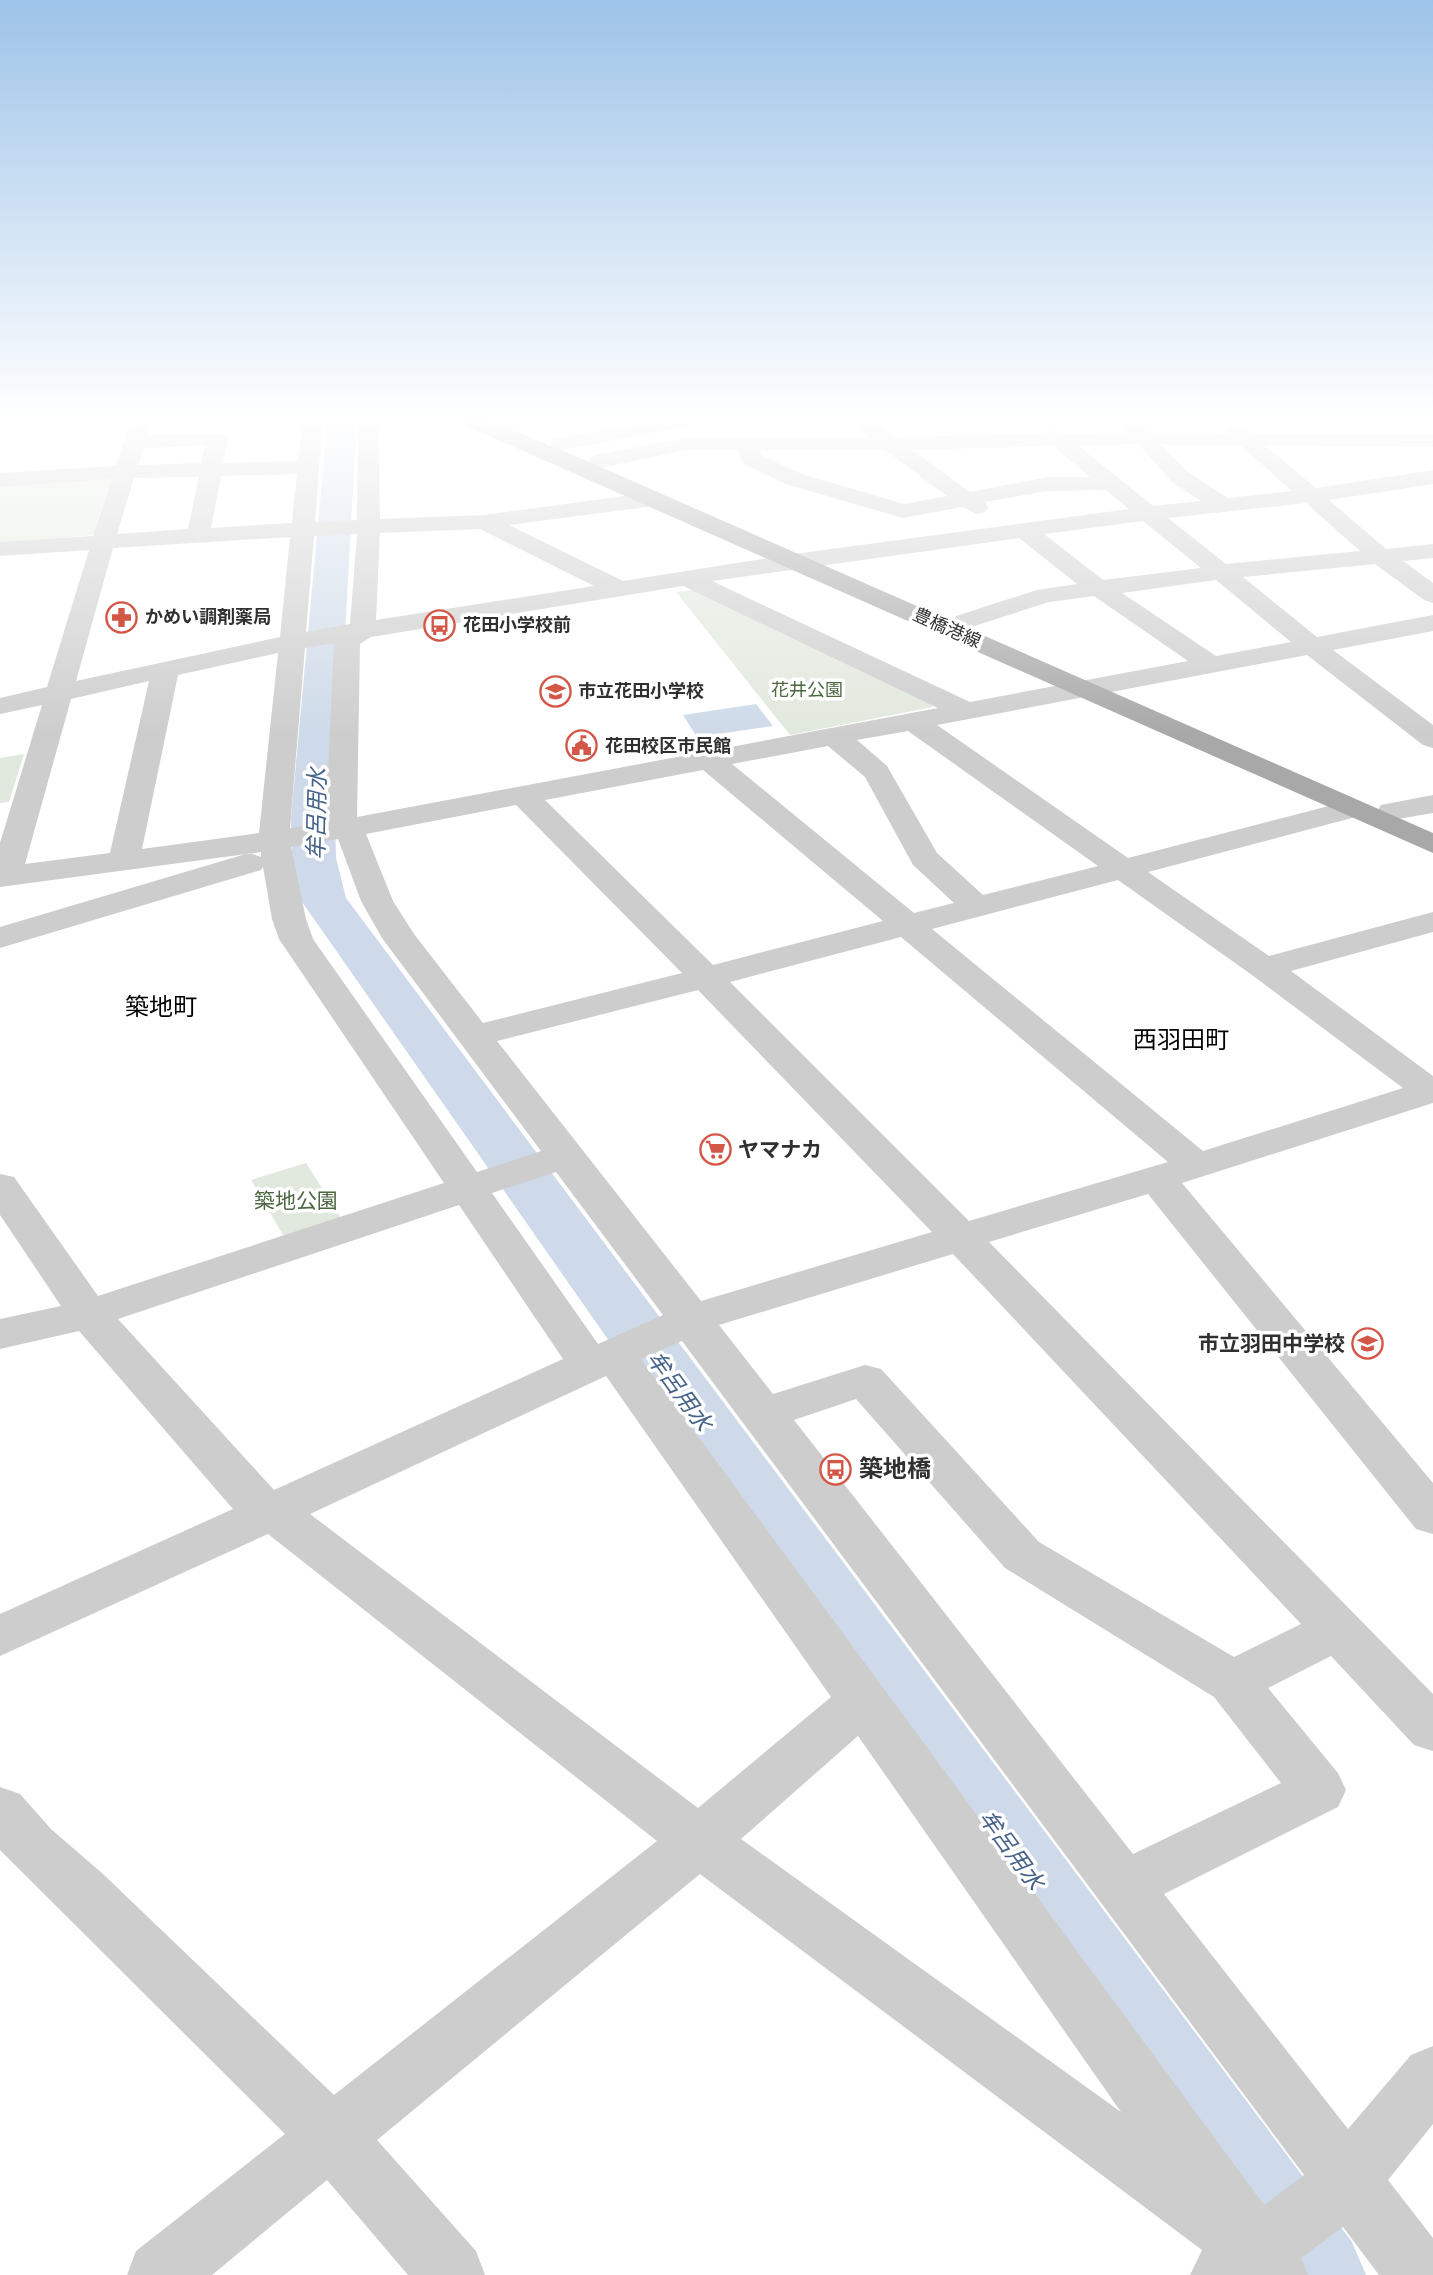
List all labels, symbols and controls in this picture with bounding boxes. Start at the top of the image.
pharmacy icon: かめい調剤薬局 [105,600,139,634]
street label: 豊橋港線 [910,603,984,653]
place label: かめい調剤薬局 [145,606,271,628]
bus stop icon: 花田小学校前 [423,608,457,642]
place label: 花田小学校前 [463,614,571,636]
school or university icon: 市立花田小学校 [538,674,572,708]
park label: 花井公園 [771,679,843,701]
place label: 市立花田小学校 [578,680,704,702]
public building icon: 花田校区市民館 [565,729,599,763]
place label: 花田校区市民館 [605,735,731,757]
water label: 牟呂用水 [302,765,332,860]
district label: 築地町 [125,992,197,1022]
district label: 西羽田町 [1133,1025,1229,1055]
supermarket icon: ヤマナカ [698,1133,732,1167]
place label: ヤマナカ [738,1137,822,1163]
park label: 築地公園 [254,1188,338,1214]
school or university icon: 市立羽田中学校 [1351,1327,1385,1361]
place label: 市立羽田中学校 [1198,1331,1345,1357]
water label: 牟呂用水 [640,1345,720,1439]
bus stop icon: 築地橋 [819,1452,853,1486]
place label: 築地橋 [859,1454,931,1484]
water label: 牟呂用水 [972,1804,1052,1898]

